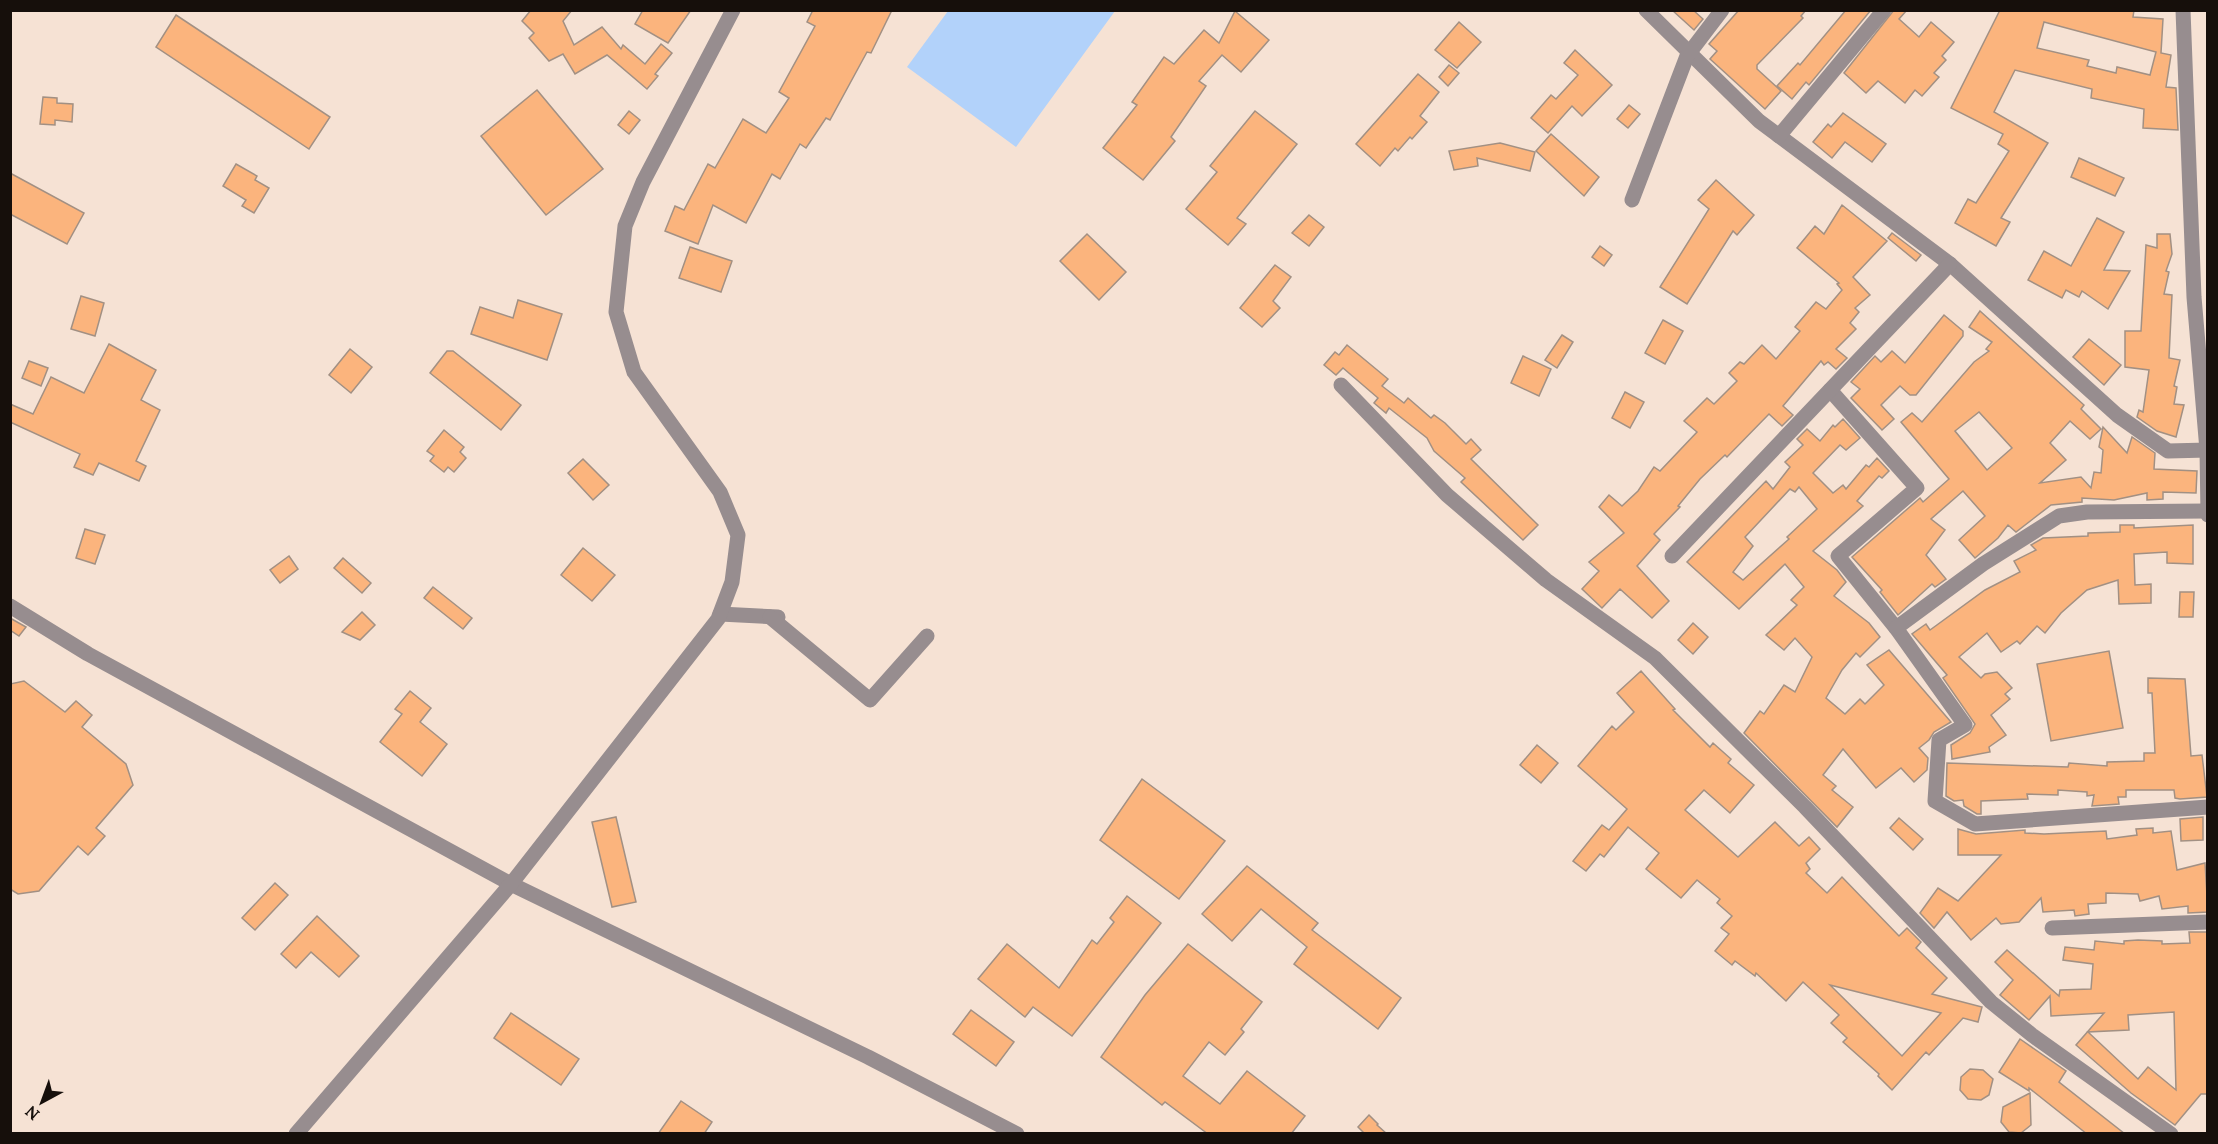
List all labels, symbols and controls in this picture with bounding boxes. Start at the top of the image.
north arrow [12,1072,72,1132]
text: N [21,1102,43,1125]

